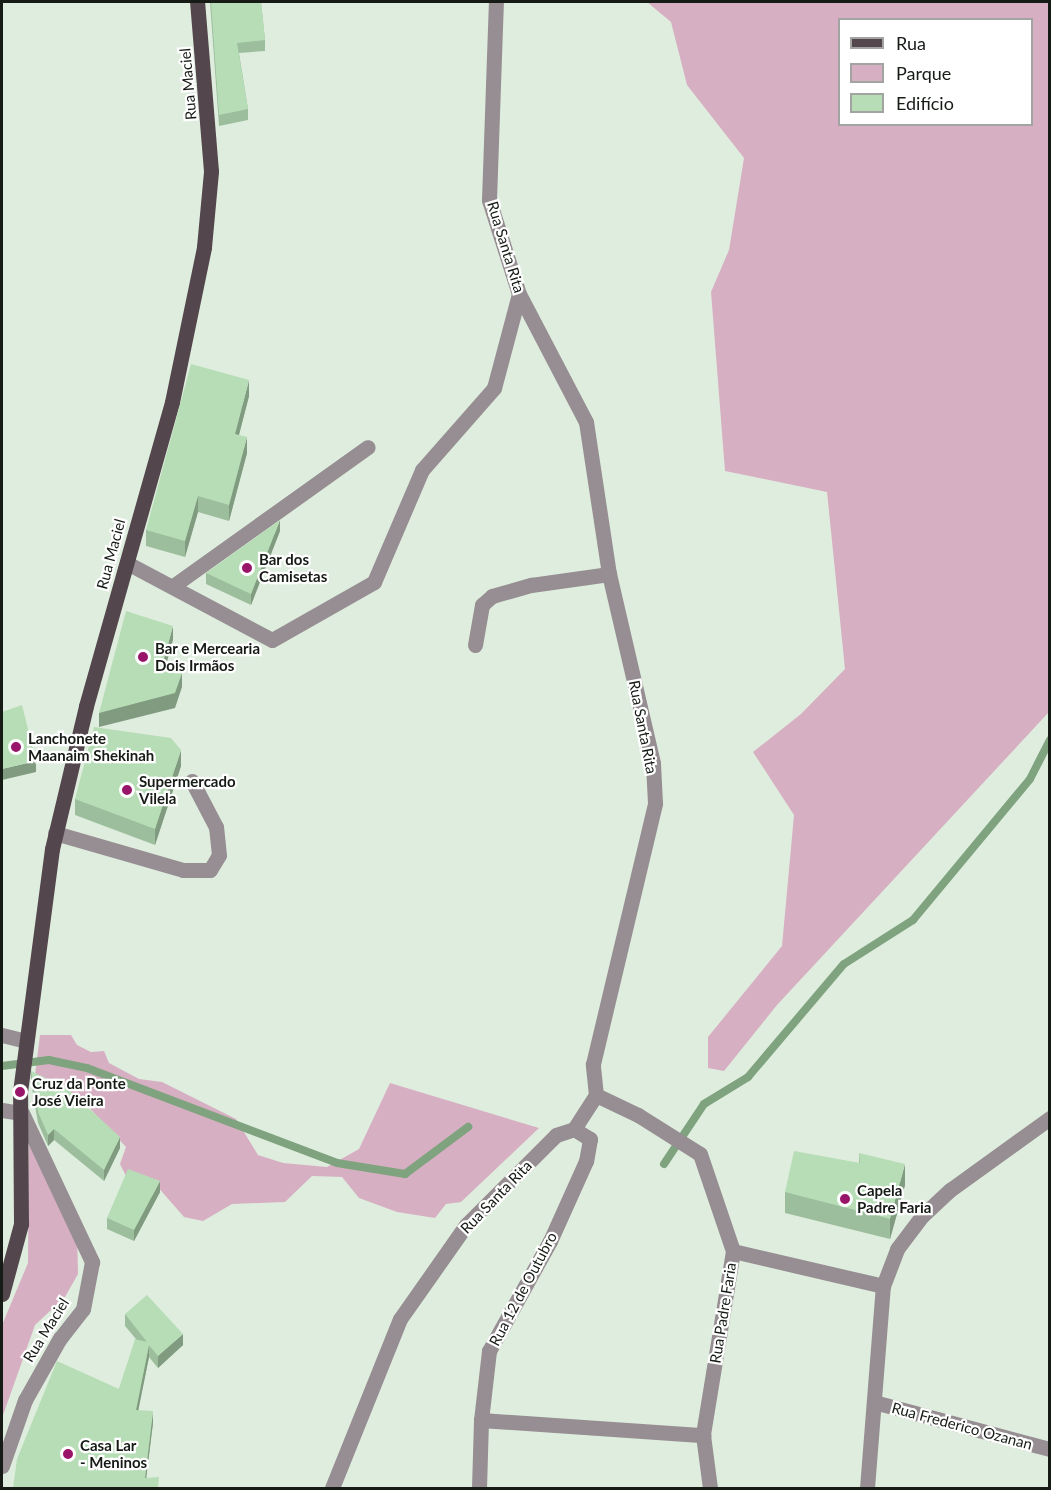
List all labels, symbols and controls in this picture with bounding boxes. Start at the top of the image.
legend [838,18,1033,126]
text: Rua [896,32,926,54]
street label: Rua Maciel [176,47,200,121]
text: Parque [896,62,951,84]
text: Edifício [896,92,954,114]
street label: Rua Santa Rita [484,199,528,295]
street label: Rua Maciel [93,517,129,591]
place label: Bar dos Camisetas [259,550,327,585]
marker: Bar dos Camisetas [240,561,254,575]
place label: Bar e Mercearia Dois Irmãos [155,639,260,674]
marker: Bar e Mercearia Dois Irmãos [136,650,150,664]
street label: Rua Santa Rita [625,679,661,775]
place label: Lanchonete Maanaim Shekinah [28,729,154,764]
marker: Lanchonete Maanaim Shekinah [9,740,23,754]
place label: Supermercado Vilela [139,772,236,807]
marker: Supermercado Vilela [120,783,134,797]
place label: Cruz da Ponte José Vieira [32,1074,126,1109]
marker: Cruz da Ponte José Vieira [13,1085,27,1099]
street label: Rua Santa Rita [457,1157,535,1237]
place label: Capela Padre Faria [857,1181,931,1216]
marker: Capela Padre Faria [838,1192,852,1206]
street label: Rua 12 de Outubro [485,1229,561,1349]
street label: Rua Padre Faria [706,1261,740,1365]
street label: Rua Maciel [19,1295,73,1365]
street label: Rua Frederico Ozanan [890,1399,1034,1453]
place label: Casa Lar - Meninos [80,1436,147,1471]
marker: Casa Lar - Meninos [61,1447,75,1461]

